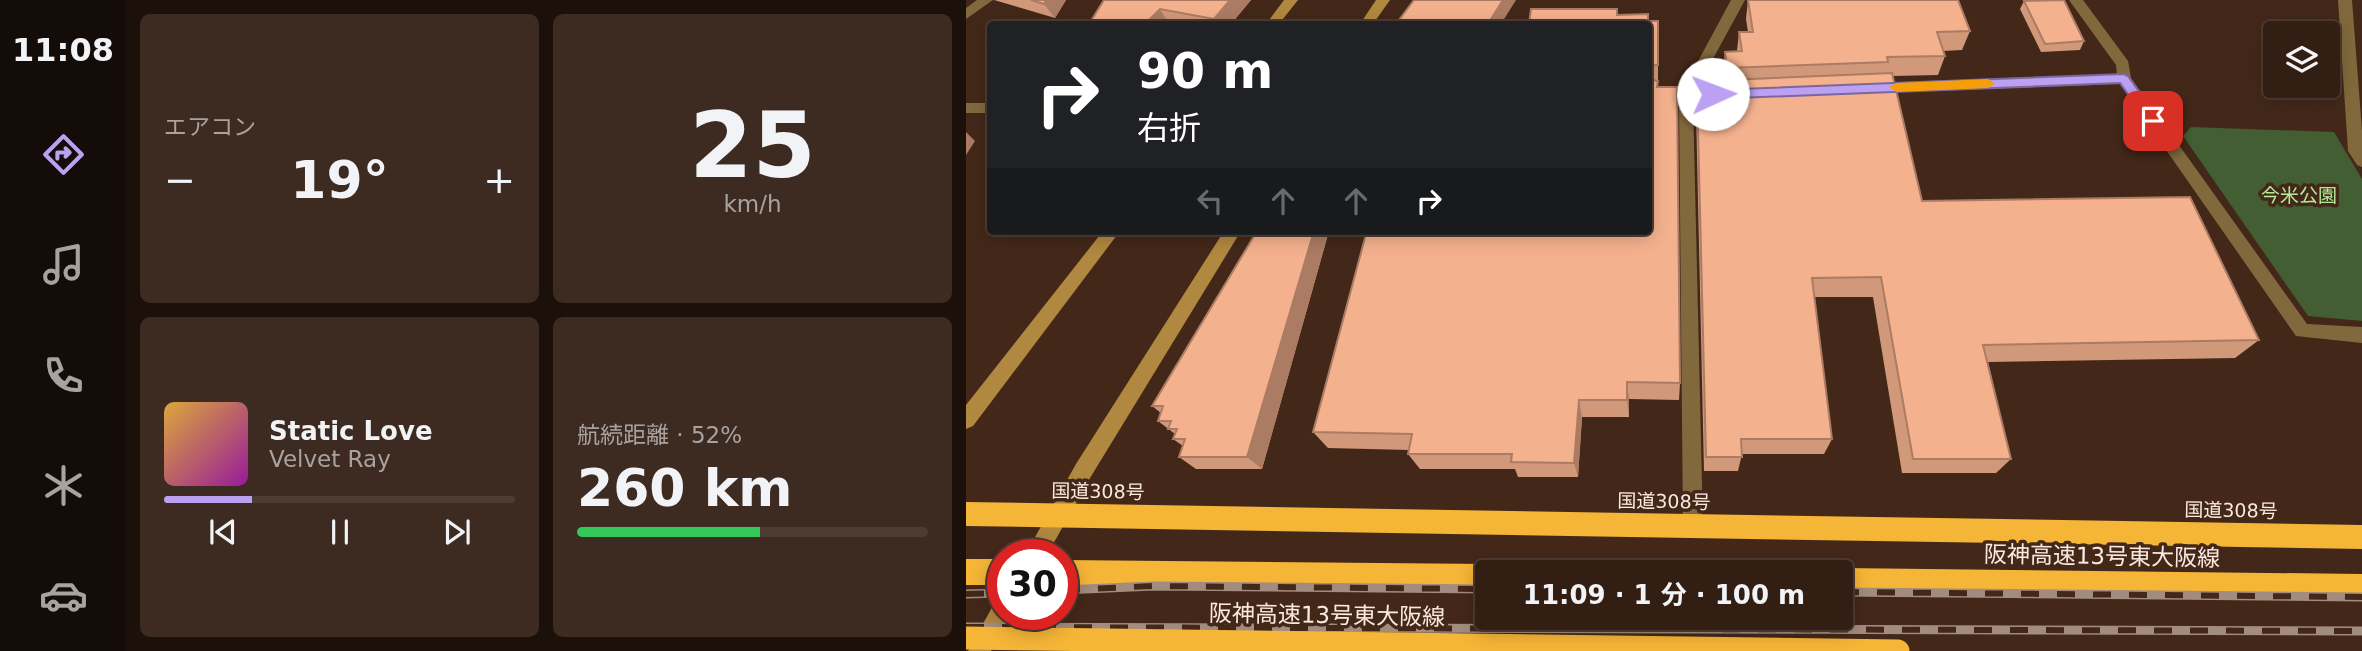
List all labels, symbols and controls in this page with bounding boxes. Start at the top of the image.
map controls [2263,21,2340,98]
button: layers [2263,21,2340,98]
text: 11:08 [12,31,114,69]
text: 90 m [1137,43,1273,100]
icon: right [1022,49,1113,140]
position arrow [1676,57,1750,131]
pin [2123,91,2183,151]
text: 25 [689,93,816,198]
icon: arrive [2134,102,2172,140]
text: 右折 [1137,109,1201,147]
text: エアコン [164,114,256,140]
icon: directions [39,130,88,179]
text: 19° [290,150,389,210]
text: − [164,158,196,202]
text: + [483,158,515,202]
icon: left [1191,182,1229,220]
icon: ahead [1264,182,1302,220]
icon: ahead [1337,182,1375,220]
icon: right [1410,182,1448,220]
park label: 今米公園 [2261,184,2337,206]
text: km/h [723,191,782,217]
icon: music [39,240,88,289]
icon: phone [39,351,88,400]
text: Static Love [269,416,433,446]
text: 航続距離 · 52% [577,422,742,448]
text: Velvet Ray [269,446,391,472]
text: 260 km [577,458,792,518]
icon: climate [39,461,88,510]
street label: 国道308号 [1051,479,1145,503]
street label: 国道308号 [1617,489,1711,513]
street label: 国道308号 [2184,498,2278,522]
icon: previous [204,513,242,551]
icon: pause [321,513,359,551]
icon: next [438,513,476,551]
speed limit sign: 30 [987,539,1078,630]
street label: 阪神高速13号東大阪線 [1984,541,2220,571]
icon: car [39,571,88,620]
text: 11:09 · 1 分 · 100 m [1523,580,1805,610]
street label: 阪神高速13号東大阪線 [1209,600,1445,630]

